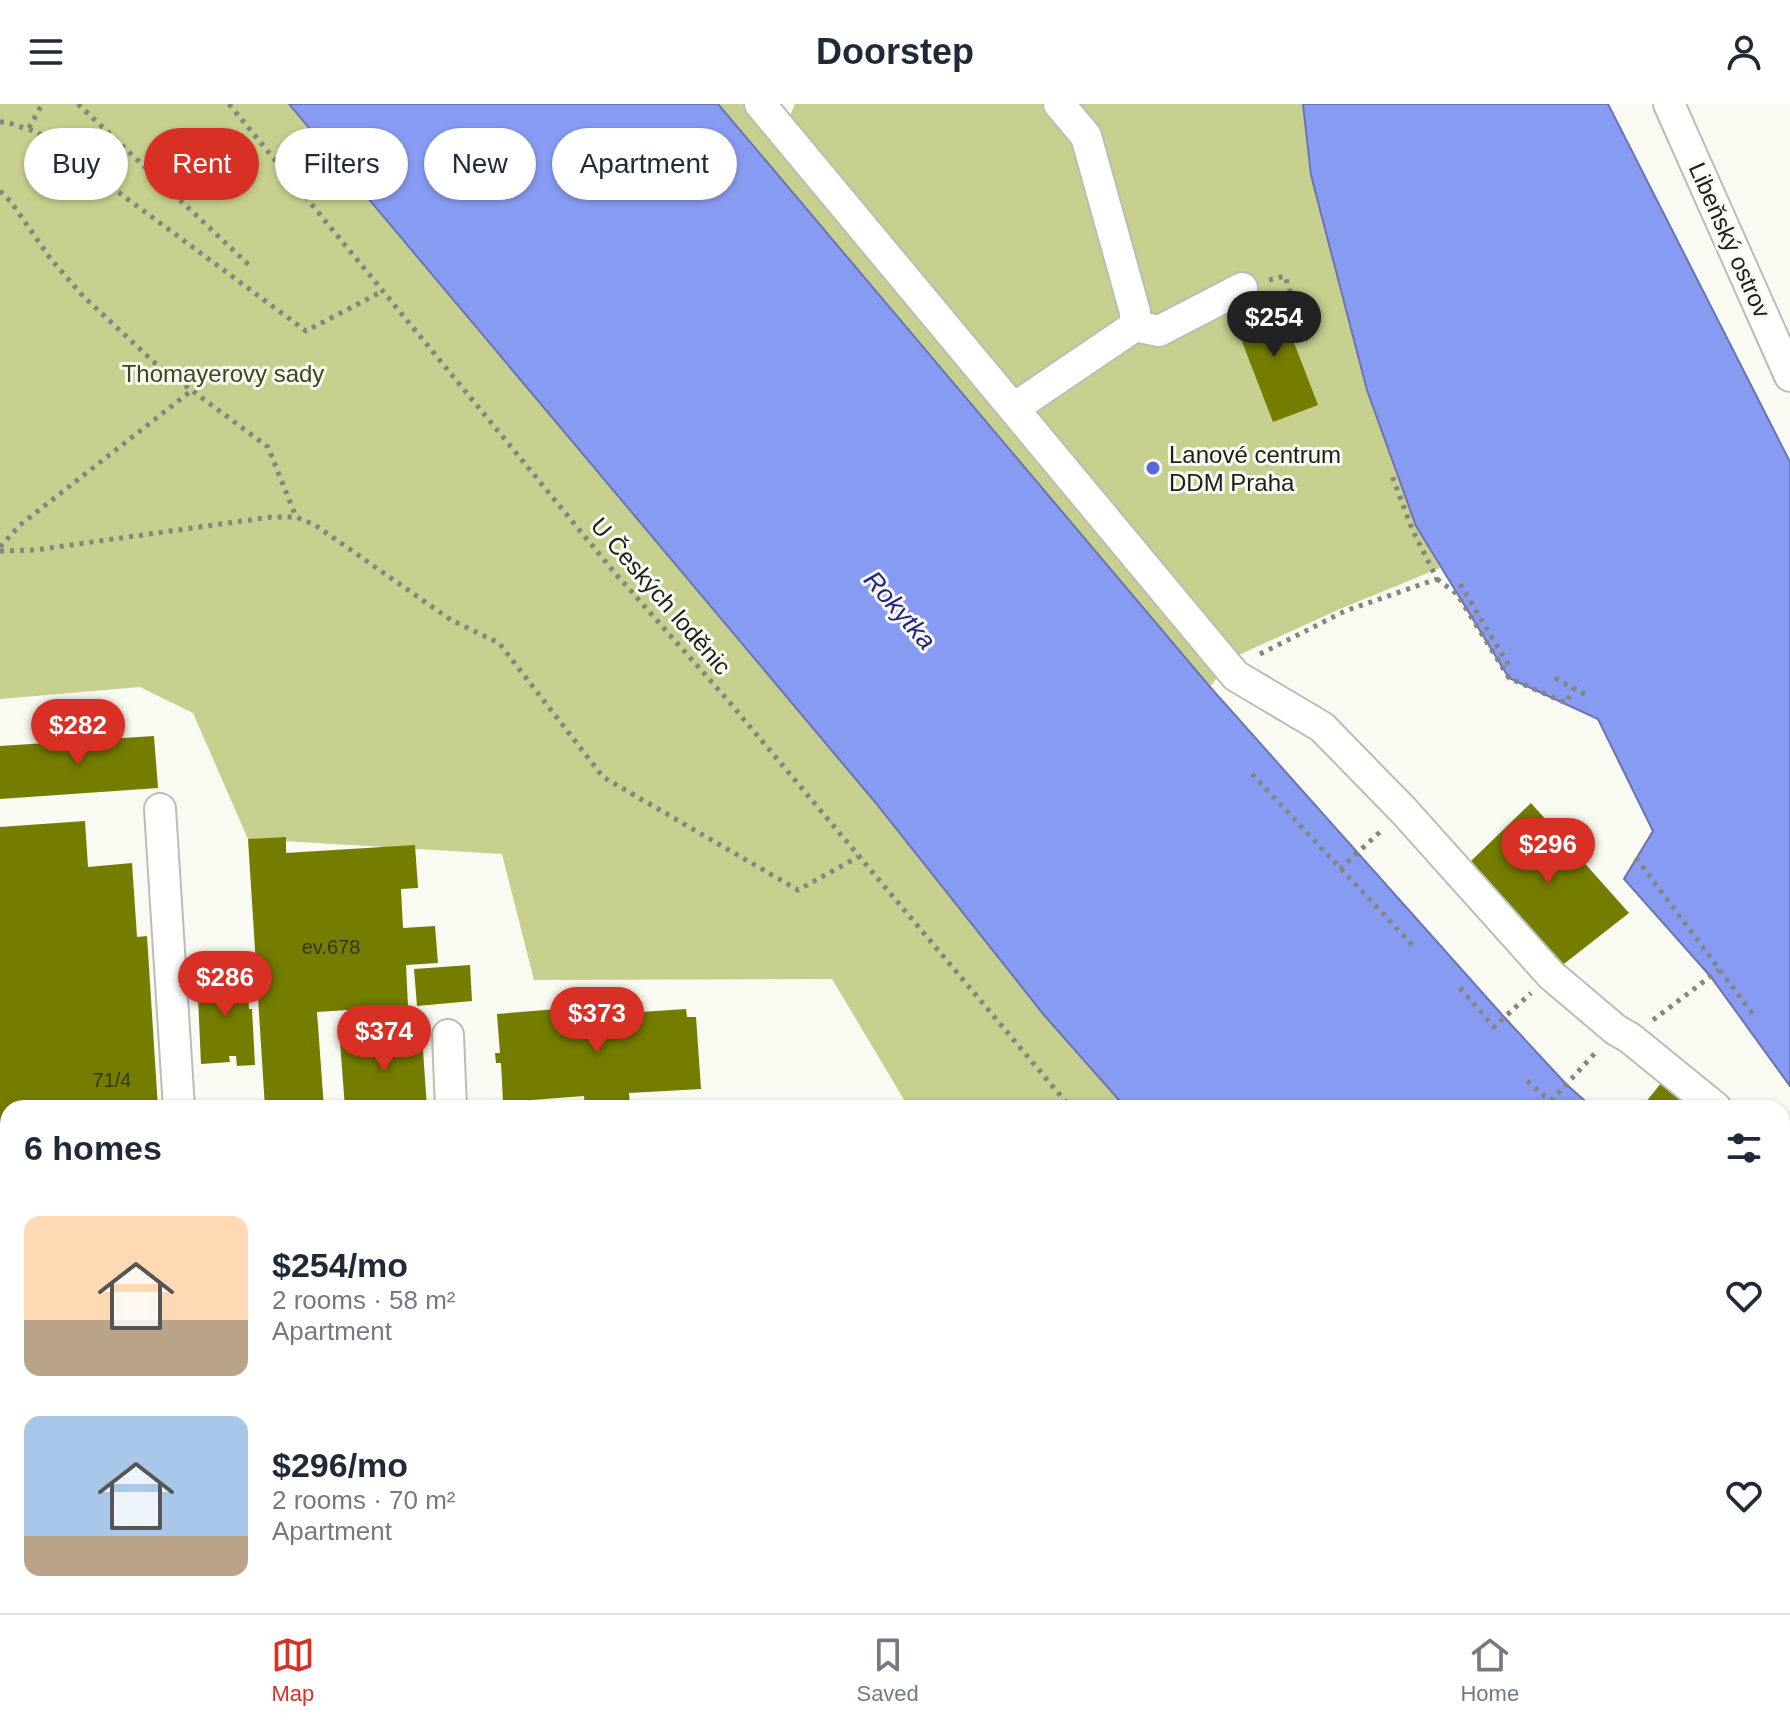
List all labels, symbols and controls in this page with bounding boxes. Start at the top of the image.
icon: menu [24,30,68,74]
icon: person [1722,30,1766,74]
text: Doorstep [816,31,974,72]
chip: Buy [24,128,128,200]
chip: Rent [144,128,259,200]
chip: Filters [275,128,408,200]
chip: New [424,128,536,200]
chip: Apartment [552,128,737,200]
street label: Libeňský ostrov [1684,158,1776,322]
pin: $254 [1227,291,1321,359]
text: $254 [1245,302,1303,332]
park label: Thomayerovy sady [122,360,324,387]
place label: Lanové centrum DDM Praha [1169,441,1341,496]
marker: Lanové centrum DDM Praha [1144,459,1162,477]
street label: U Českých loděnic [586,512,736,680]
water label: Rokytka [858,565,942,655]
pin: $282 [31,699,125,767]
text: $282 [49,710,107,740]
pin: $296 [1501,818,1595,886]
text: $296 [1519,829,1577,859]
house number: ev.678 [302,936,360,958]
pin: $286 [178,951,272,1019]
text: $286 [196,962,254,992]
pin: $373 [550,987,644,1055]
text: $373 [568,998,626,1028]
pin: $374 [337,1005,431,1073]
text: $374 [355,1016,413,1046]
house number: 71/4 [93,1069,131,1091]
icon: filters [1722,1126,1766,1170]
text: 6 homes [24,1129,162,1167]
text: $254/mo [272,1246,408,1284]
icon: home [88,1248,184,1344]
icon: heart [1722,1274,1766,1318]
text: 2 rooms · 58 m² [272,1285,456,1315]
text: Apartment [272,1316,392,1346]
text: $296/mo [272,1446,408,1484]
icon: home [88,1448,184,1544]
icon: heart [1722,1474,1766,1518]
text: 2 rooms · 70 m² [272,1485,456,1515]
text: Apartment [272,1516,392,1546]
tab: Map [271,1633,315,1707]
tab: Saved [856,1633,919,1707]
tab: Home [1460,1633,1519,1707]

